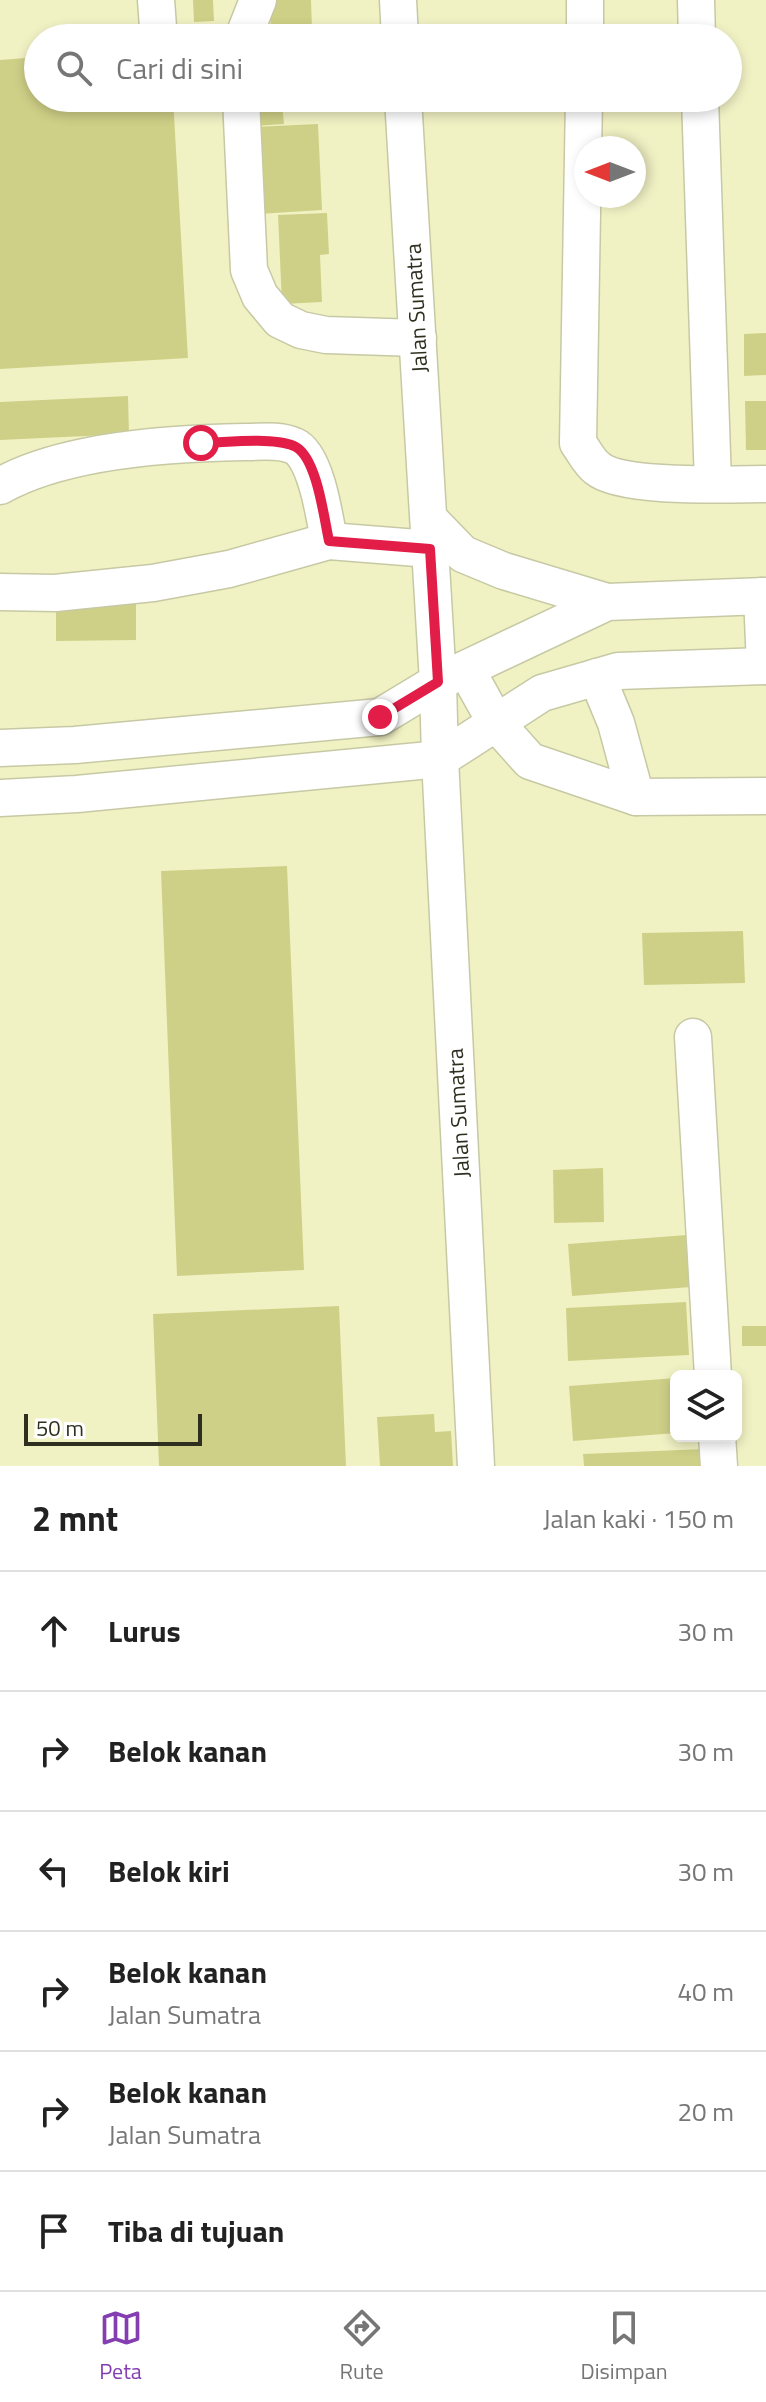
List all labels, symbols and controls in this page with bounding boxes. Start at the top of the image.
search box [24,24,742,112]
text: Cari di sini [116,45,243,91]
icon: search [52,46,96,90]
north arrow [574,136,646,208]
street label: Jalan Sumatra [396,242,436,374]
route start [183,425,219,461]
route end [362,699,398,735]
street label: Jalan Sumatra [438,1047,478,1179]
map controls [670,1370,742,1442]
button: layers [670,1370,742,1442]
scale bar [24,1410,202,1446]
text: 50 m [36,1411,84,1445]
text: 2 mnt [32,1492,118,1544]
text: Jalan kaki · 150 m [543,1499,734,1538]
text: Lurus [108,1608,181,1654]
icon: ahead [32,1609,76,1653]
text: 30 m [677,1612,734,1651]
text: Belok kanan [108,1728,267,1774]
icon: right [32,1729,76,1773]
text: 30 m [677,1732,734,1771]
text: Belok kiri [108,1848,230,1894]
icon: left [32,1849,76,1893]
text: 30 m [677,1852,734,1891]
text: Belok kanan [108,1949,267,1995]
icon: right [32,1969,76,2013]
text: 40 m [677,1972,734,2011]
text: Jalan Sumatra [108,1995,261,2034]
text: Belok kanan [108,2069,267,2115]
icon: right [32,2089,76,2133]
text: 20 m [677,2092,734,2131]
text: Jalan Sumatra [108,2115,261,2154]
text: Tiba di tujuan [108,2208,284,2254]
icon: arrive [32,2209,76,2253]
tab: Peta [99,2306,143,2388]
tab: Rute [340,2306,384,2388]
tab: Disimpan [581,2306,667,2388]

